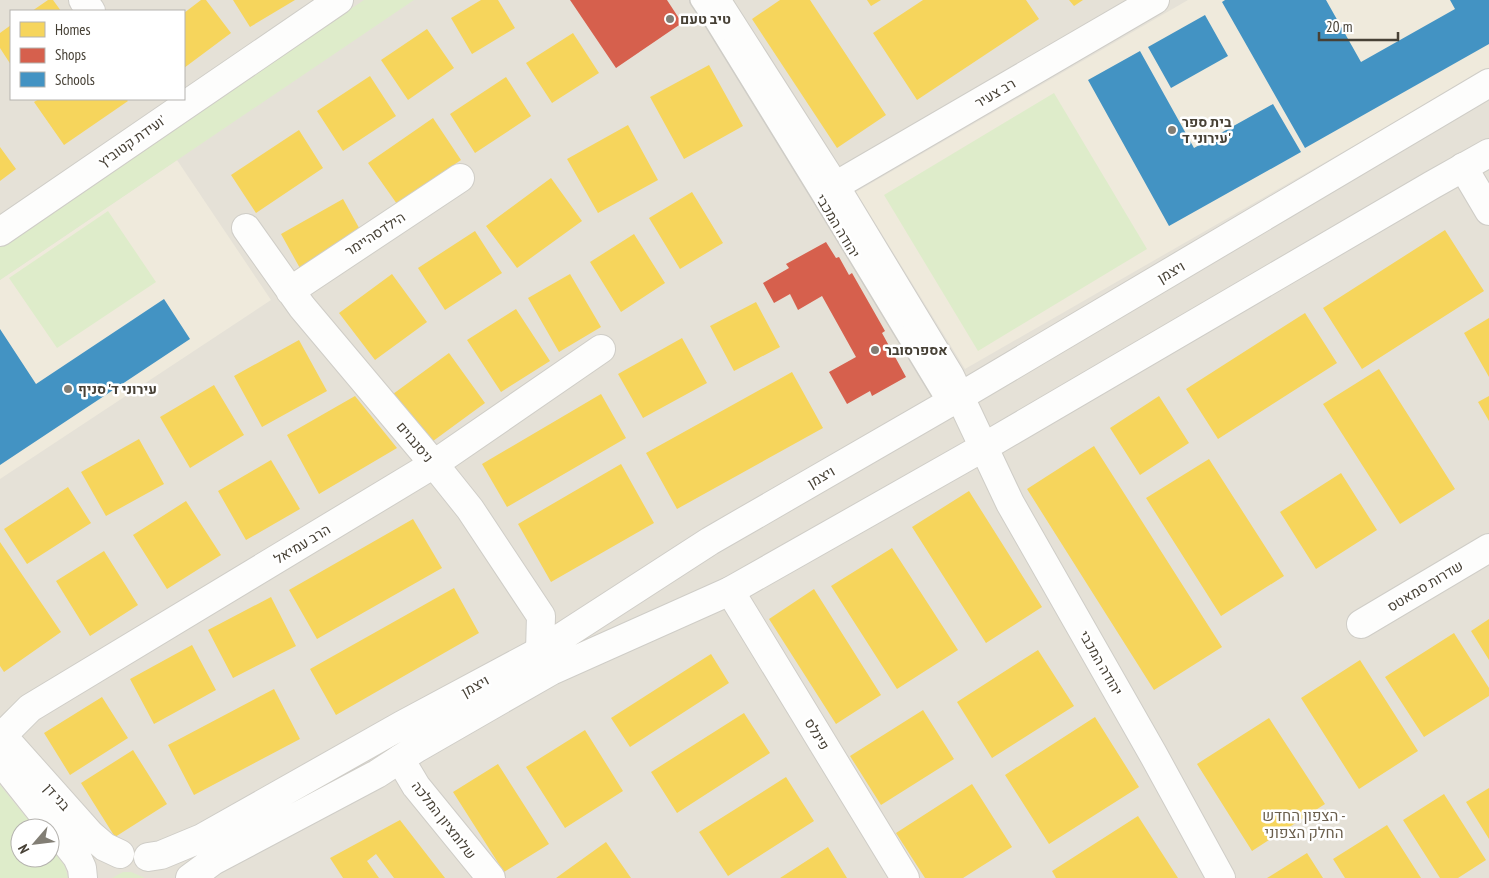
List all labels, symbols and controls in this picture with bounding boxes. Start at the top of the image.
legend [10,10,185,100]
place label: טיב טעם [680,10,731,28]
scale bar [1319,10,1398,42]
marker: טיב טעם [664,13,676,25]
text: 20 m [1326,17,1352,36]
text: Homes [55,20,91,39]
text: Shops [55,45,86,64]
text: Schools [55,70,95,89]
street label: רב צעיר [971,74,1019,112]
street label: ועידת קטוביץ' [95,111,169,171]
place label: בית ספר עירוני ד' [1182,113,1232,147]
marker: בית ספר עירוני ד' [1166,124,1178,136]
street label: יהודה המכבי [812,191,864,261]
street label: הילדסהיימר [341,208,409,260]
street label: ויצמן [1154,257,1188,287]
place label: אספרסובר [885,341,948,359]
marker: אספרסובר [869,344,881,356]
place label: עירוני ד' סניף [78,380,157,398]
marker: עירוני ד' סניף [62,383,74,395]
street label: ניסנבוים [393,418,437,466]
street label: ויצמן [804,462,838,492]
street label: הרב עמיאל [270,520,334,568]
street label: שדרות סמאטס [1384,556,1466,616]
street label: יהודה המכבי [1075,628,1127,698]
street label: ויצמן [458,671,492,701]
street label: פינלס [800,715,834,753]
street label: שלומציון המלכה [408,777,480,863]
street label: בני דן [40,779,74,815]
district label: הצפון החדש - החלק הצפוני [1262,806,1346,842]
north arrow [10,818,60,868]
text: N [14,842,33,857]

